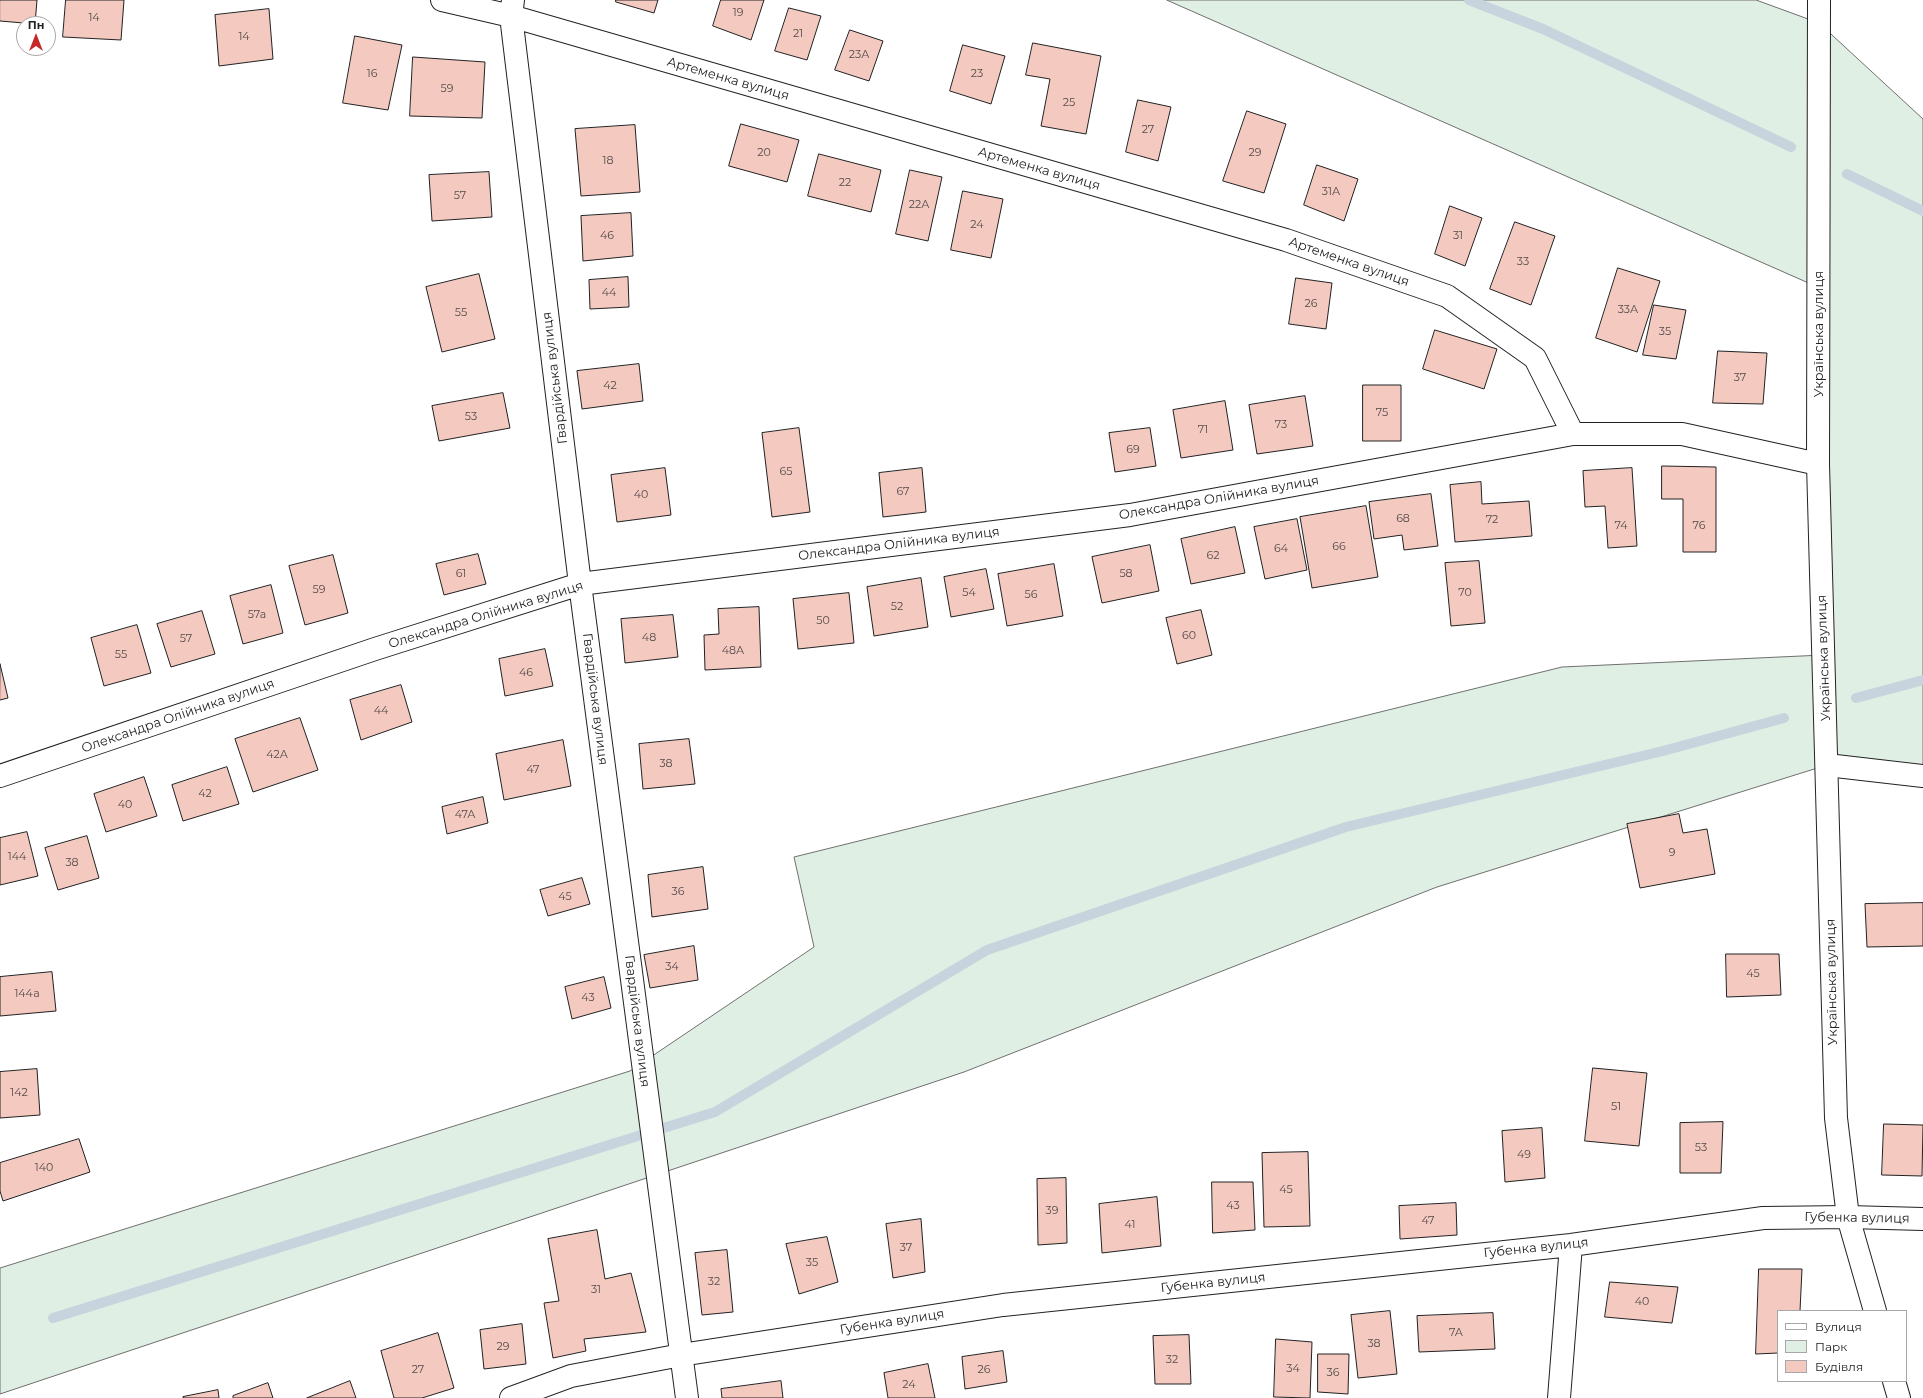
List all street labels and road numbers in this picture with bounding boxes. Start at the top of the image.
street label: Артеменка вулиця [665,54,791,104]
street label: Артеменка вулиця [976,144,1102,194]
street label: Артеменка вулиця [1287,234,1411,290]
street label: Українська вулиця [1811,271,1827,397]
street label: Гвардійська вулиця [539,311,571,445]
street label: Олександра Олійника вулиця [1118,473,1320,523]
street label: Олександра Олійника вулиця [797,524,1001,564]
street label: Олександра Олійника вулиця [387,578,585,652]
street label: Українська вулиця [1814,595,1834,721]
street label: Гвардійська вулиця [579,632,611,766]
street label: Олександра Олійника вулиця [80,676,276,756]
street label: Українська вулиця [1823,919,1841,1045]
street label: Гвардійська вулиця [621,954,653,1088]
street label: Губенка вулиця [1804,1209,1910,1227]
street label: Губенка вулиця [1483,1235,1589,1261]
street label: Губенка вулиця [1160,1270,1266,1296]
street label: Губенка вулиця [839,1306,945,1338]

